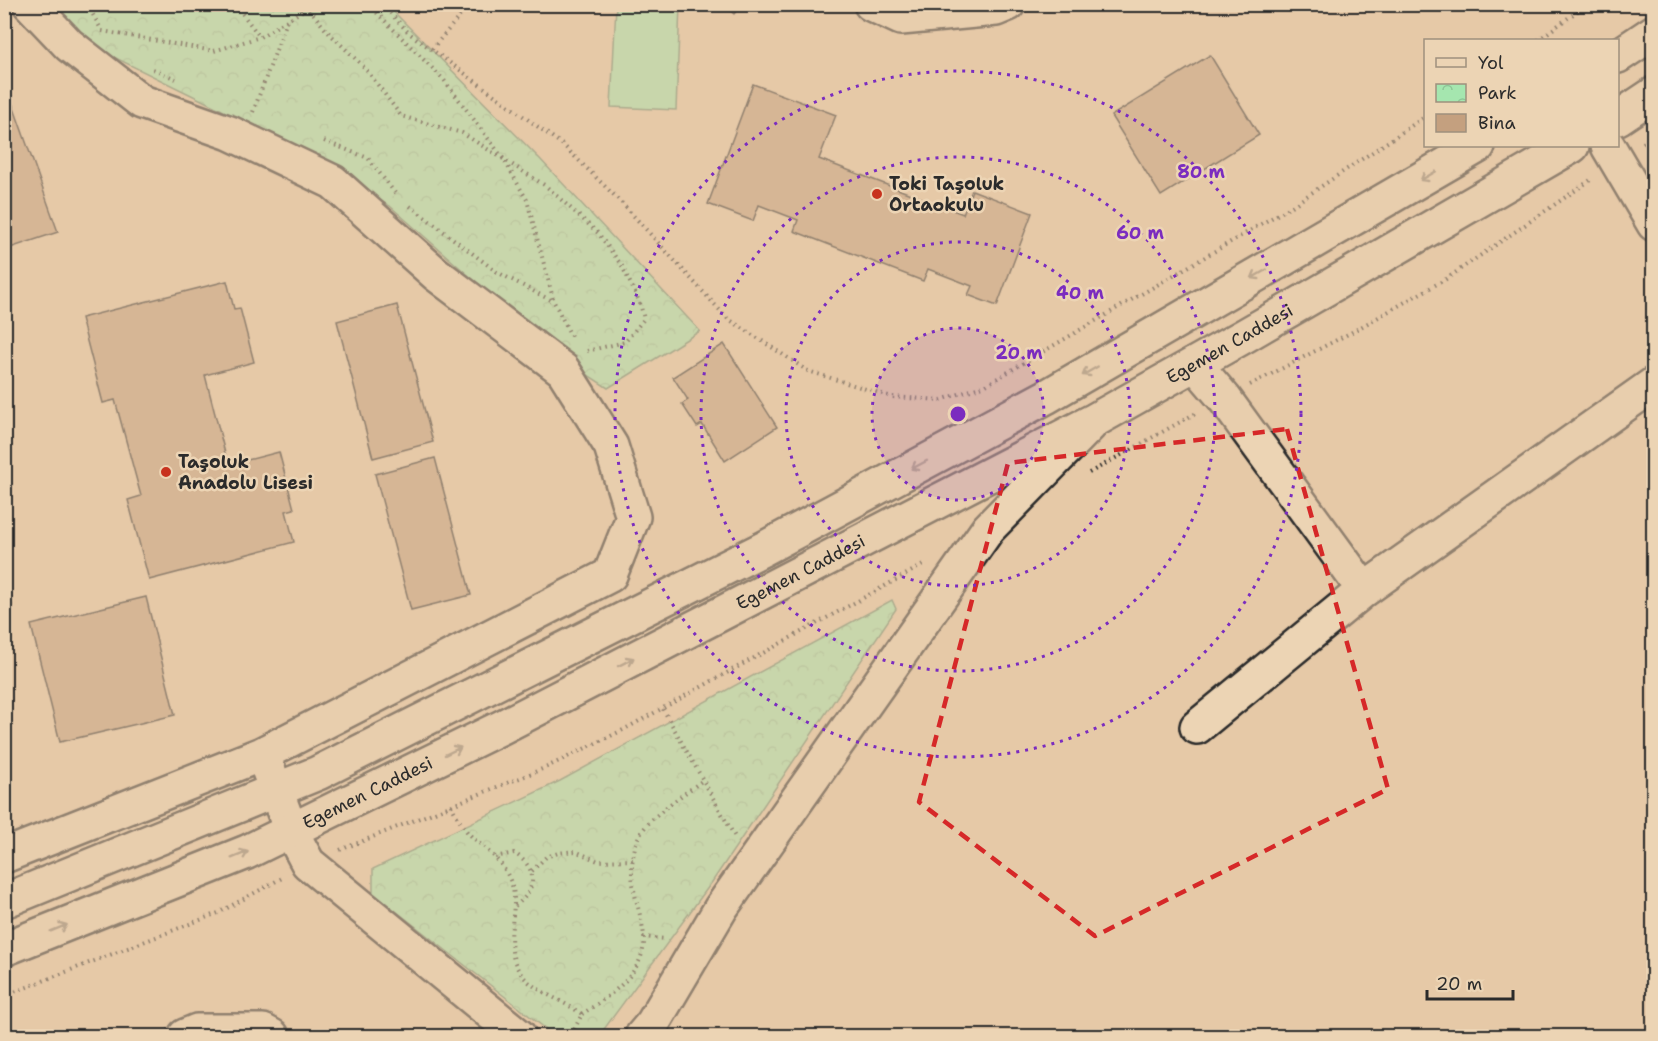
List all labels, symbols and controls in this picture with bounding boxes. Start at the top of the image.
legend [1424,39,1619,147]
text: Yol [1478,51,1504,75]
text: Park [1478,81,1517,105]
text: Bina [1478,111,1516,135]
text: 80 m [1177,160,1225,184]
one-way arrow [1420,171,1437,183]
place label: Toki Taşoluk Ortaokulu [889,172,1004,217]
marker: Toki Taşoluk Ortaokulu [870,187,884,201]
text: 60 m [1116,221,1164,245]
one-way arrow [1251,268,1268,280]
text: 40 m [1056,281,1104,305]
street label: Egemen Caddesi [1162,298,1297,389]
text: 20 m [995,341,1043,365]
one-way arrow [1082,366,1100,377]
centre of rings [948,404,968,424]
place label: Taşoluk Anadolu Lisesi [178,450,313,495]
one-way arrow [911,460,929,471]
marker: Taşoluk Anadolu Lisesi [159,465,173,479]
street label: Egemen Caddesi [732,529,869,616]
one-way arrow [617,656,635,668]
one-way arrow [443,745,461,756]
street label: Egemen Caddesi [299,751,437,835]
one-way arrow [230,849,248,860]
one-way arrow [49,922,68,933]
scale bar [1427,963,1512,1001]
text: 20 m [1436,972,1482,996]

